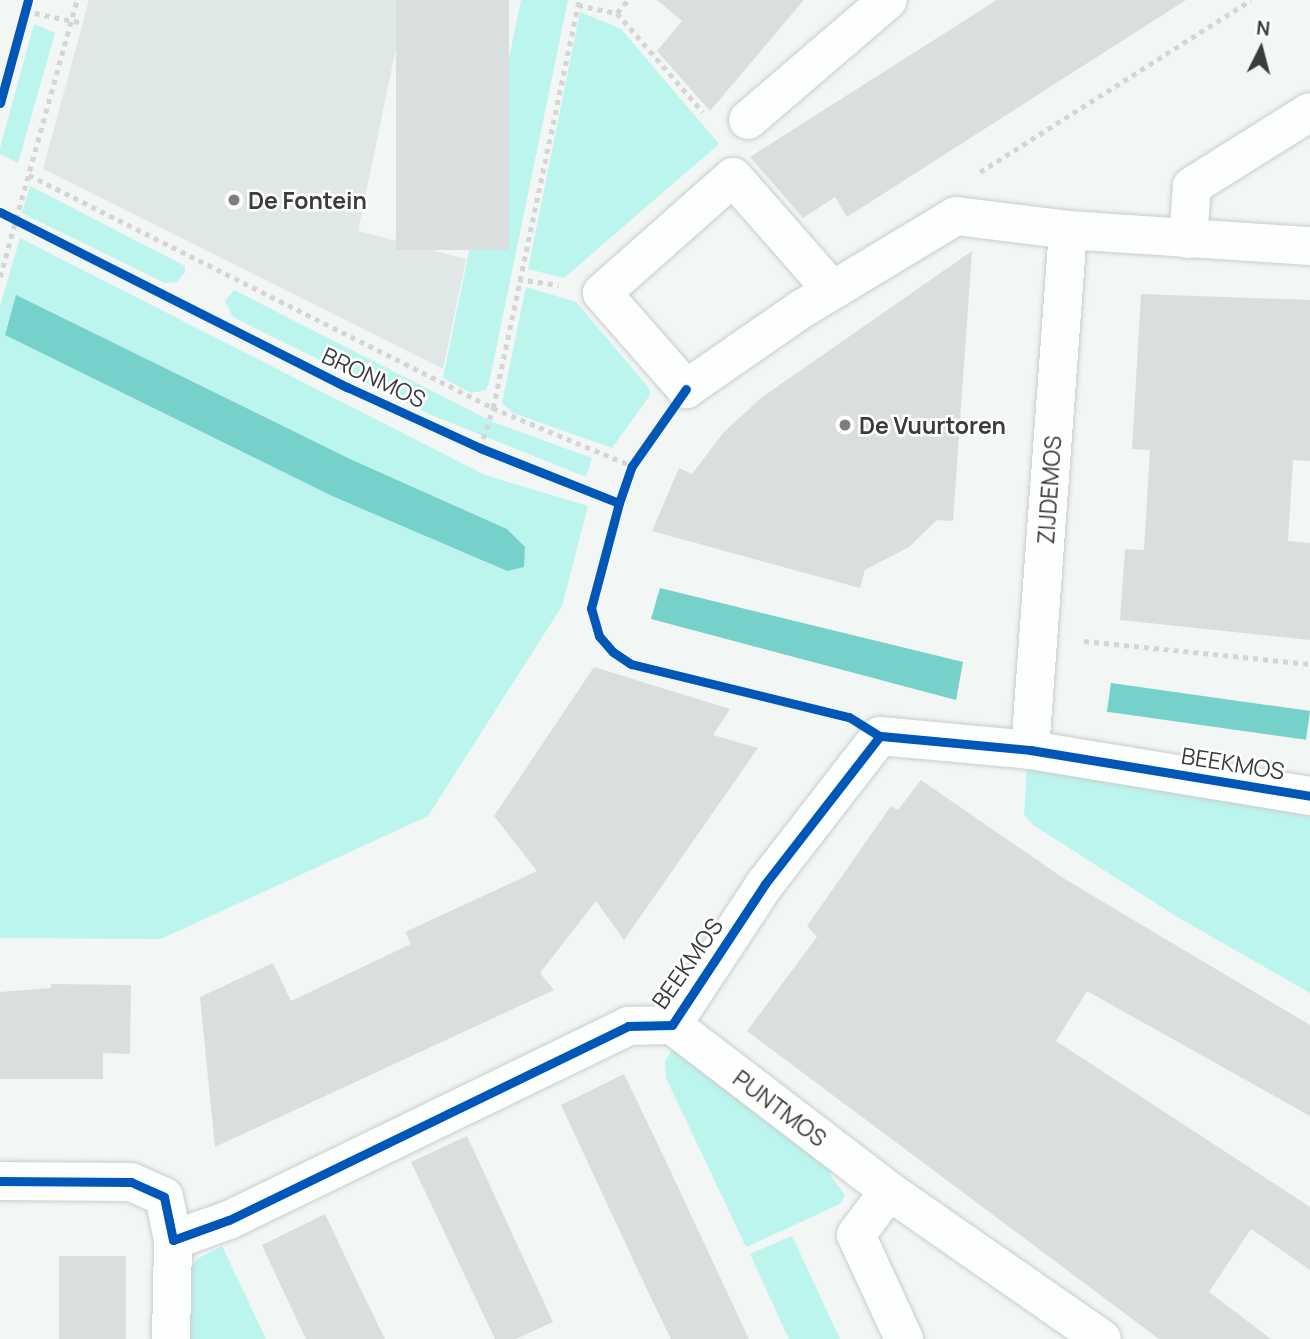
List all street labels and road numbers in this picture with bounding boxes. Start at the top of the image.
street label: BRONMOS [318,341,430,413]
street label: ZIJDEMOS [1031,435,1067,545]
street label: BEEKMOS [1179,741,1287,785]
street label: BEEKMOS [646,912,728,1014]
street label: PUNTMOS [728,1064,832,1152]

